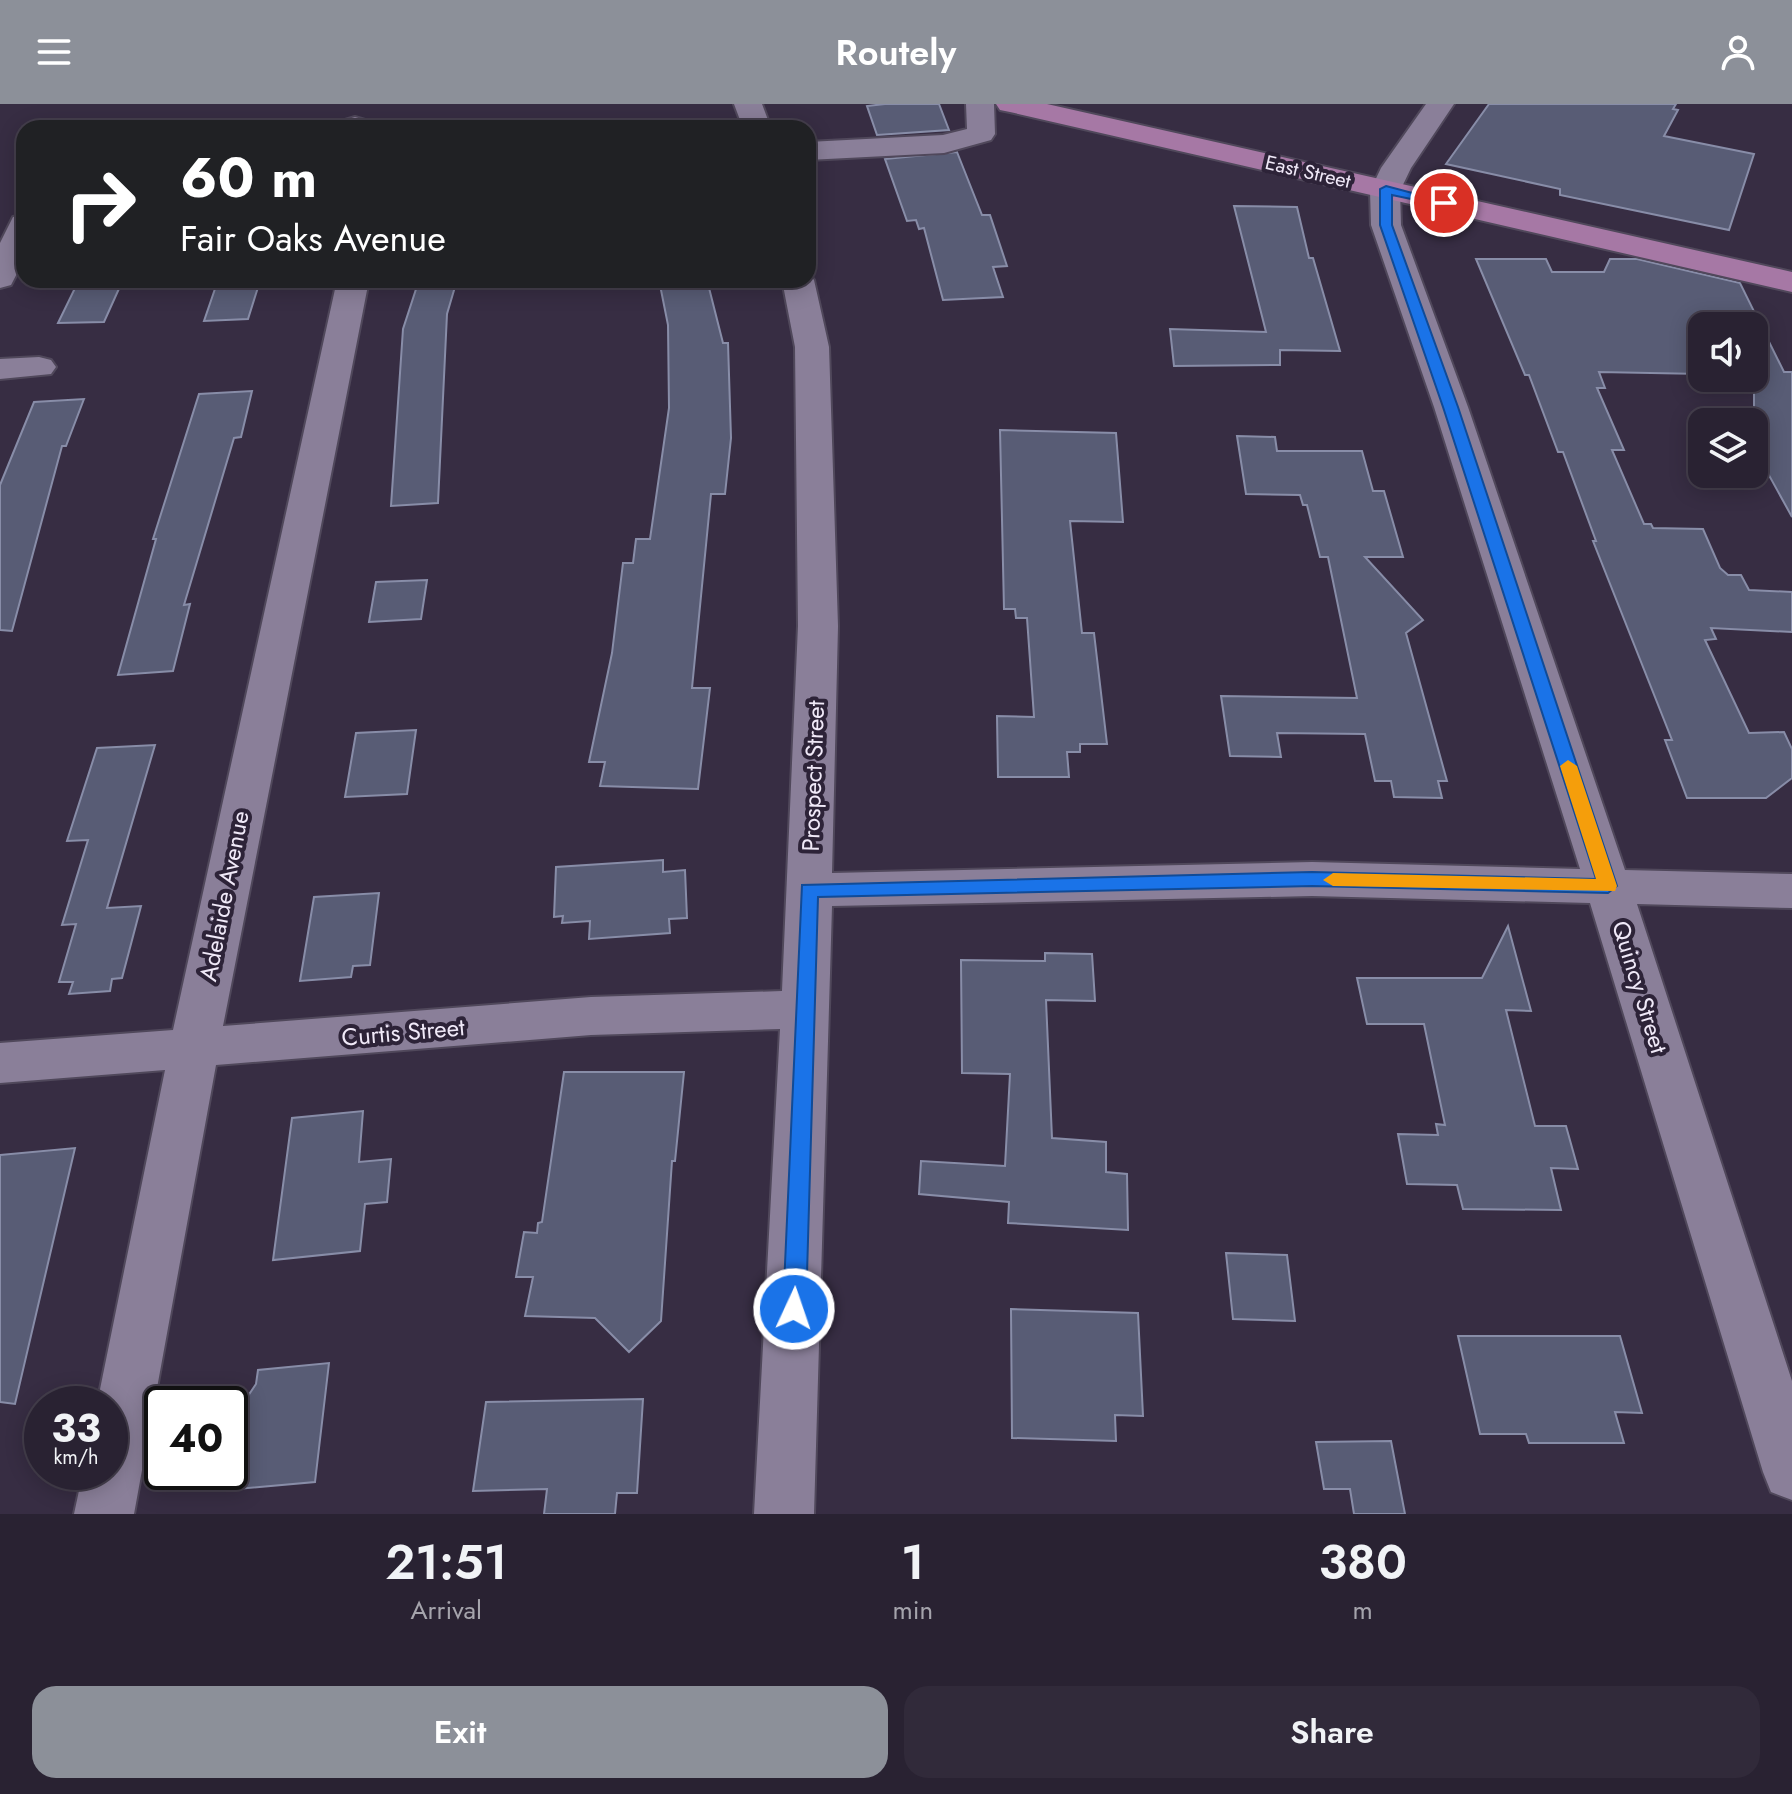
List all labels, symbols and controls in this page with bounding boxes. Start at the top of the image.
text: Routely [836,26,956,78]
icon: menu [32,30,76,74]
icon: person [1716,30,1760,74]
text: 60 m [180,137,317,218]
street label: East Street [1262,148,1354,196]
icon: right [48,152,152,256]
pin [1410,169,1478,237]
icon: arrive [1422,181,1466,225]
text: Fair Oaks Avenue [180,212,446,264]
map controls [1688,312,1768,488]
button: sound [1688,312,1768,392]
button: layers [1688,408,1768,488]
street label: Prospect Street [793,700,833,852]
street label: Adelaide Avenue [190,808,258,984]
street label: Quincy Street [1603,916,1677,1058]
street label: Curtis Street [340,1009,466,1055]
position arrow [752,1267,836,1351]
speed limit sign: 40 [144,1386,248,1490]
text: 33 [51,1399,101,1457]
text: km/h [53,1443,99,1472]
text: 21:51 [385,1528,507,1597]
text: 1 [901,1528,925,1597]
text: 380 [1318,1528,1407,1597]
text: Arrival [410,1591,482,1629]
text: min [893,1591,933,1629]
text: m [1352,1591,1373,1629]
button: Exit [32,1686,888,1778]
button: Share [904,1686,1760,1778]

